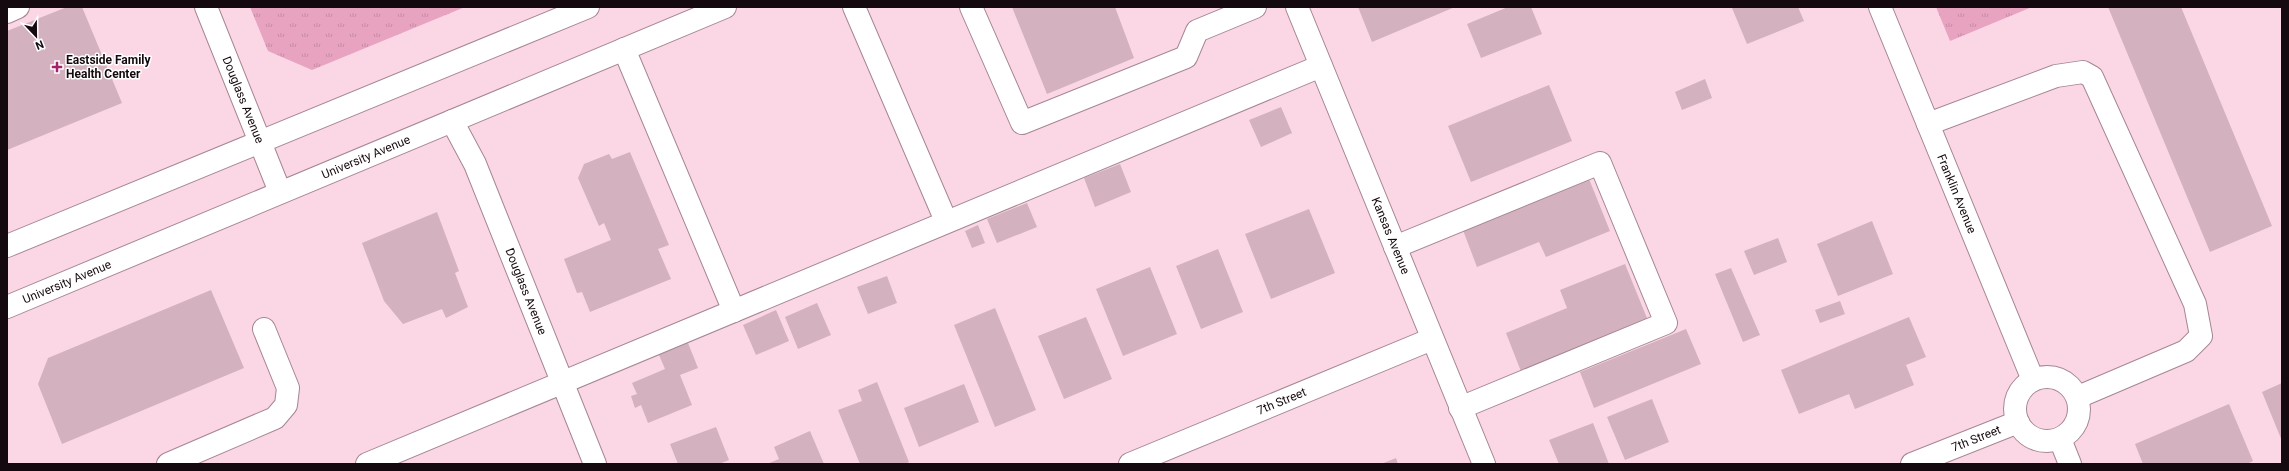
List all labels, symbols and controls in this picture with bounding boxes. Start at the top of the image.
north arrow [16,16,56,56]
text: N [33,37,46,52]
place label: Eastside Family Health Center [66,53,152,81]
street label: Douglass Avenue [220,54,267,145]
marker: Eastside Family Health Center [51,61,63,73]
street label: University Avenue [320,132,412,182]
street label: Franklin Avenue [1934,152,1979,236]
street label: Kansas Avenue [1369,195,1413,276]
street label: Douglass Avenue [502,246,550,337]
street label: University Avenue [21,257,113,307]
street label: 7th Street [1255,385,1308,418]
street label: 7th Street [1949,422,2003,455]

